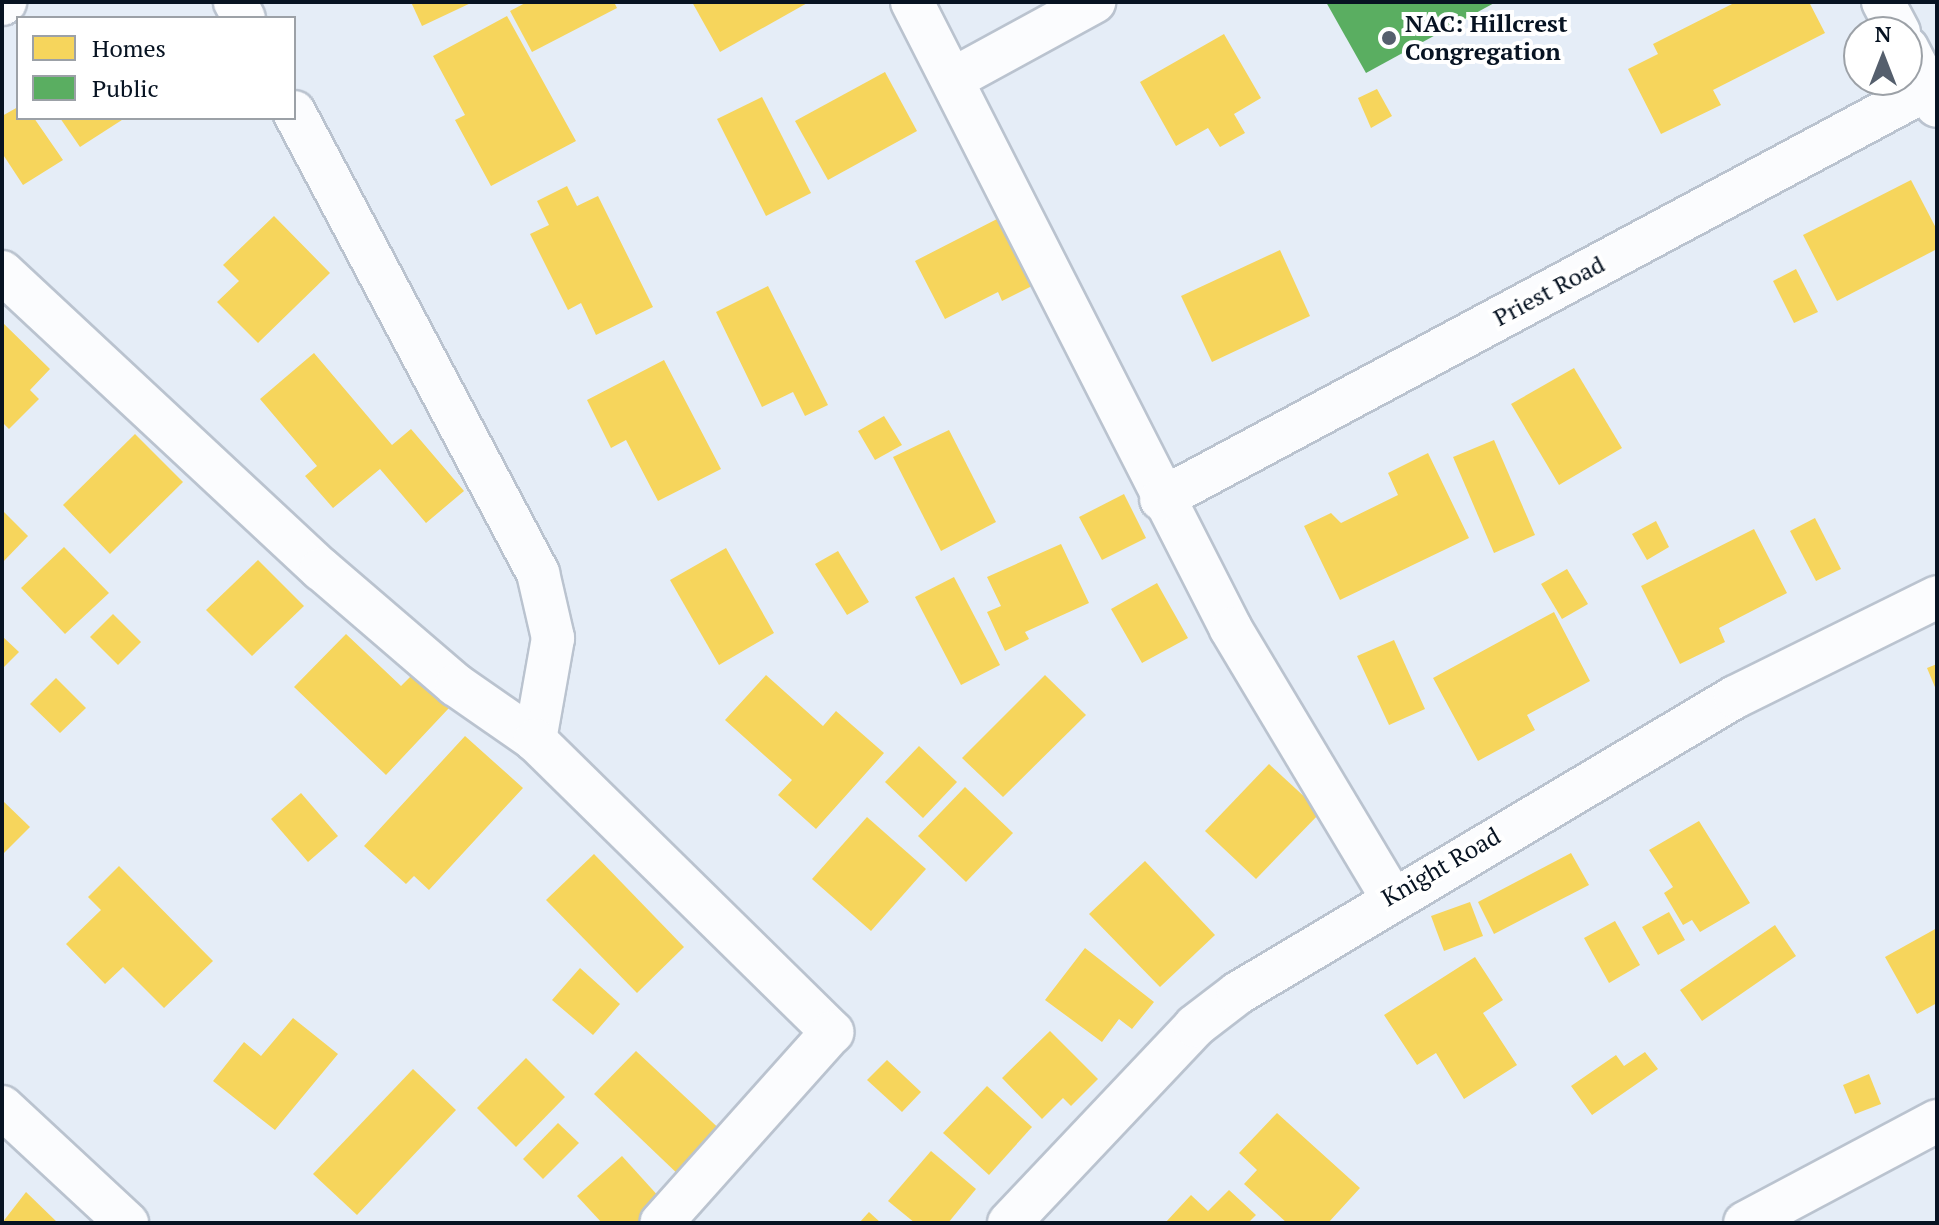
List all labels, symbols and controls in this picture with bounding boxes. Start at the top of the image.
place label: NAC: Hillcrest Congregation [1405,10,1567,66]
legend [16,16,296,120]
north arrow [1843,16,1923,96]
text: N [1875,19,1891,48]
marker: NAC: Hillcrest Congregation [1380,29,1398,47]
text: Homes [92,32,166,64]
text: Public [92,72,159,104]
street label: Priest Road [1489,250,1609,332]
street label: Knight Road [1377,822,1505,912]

